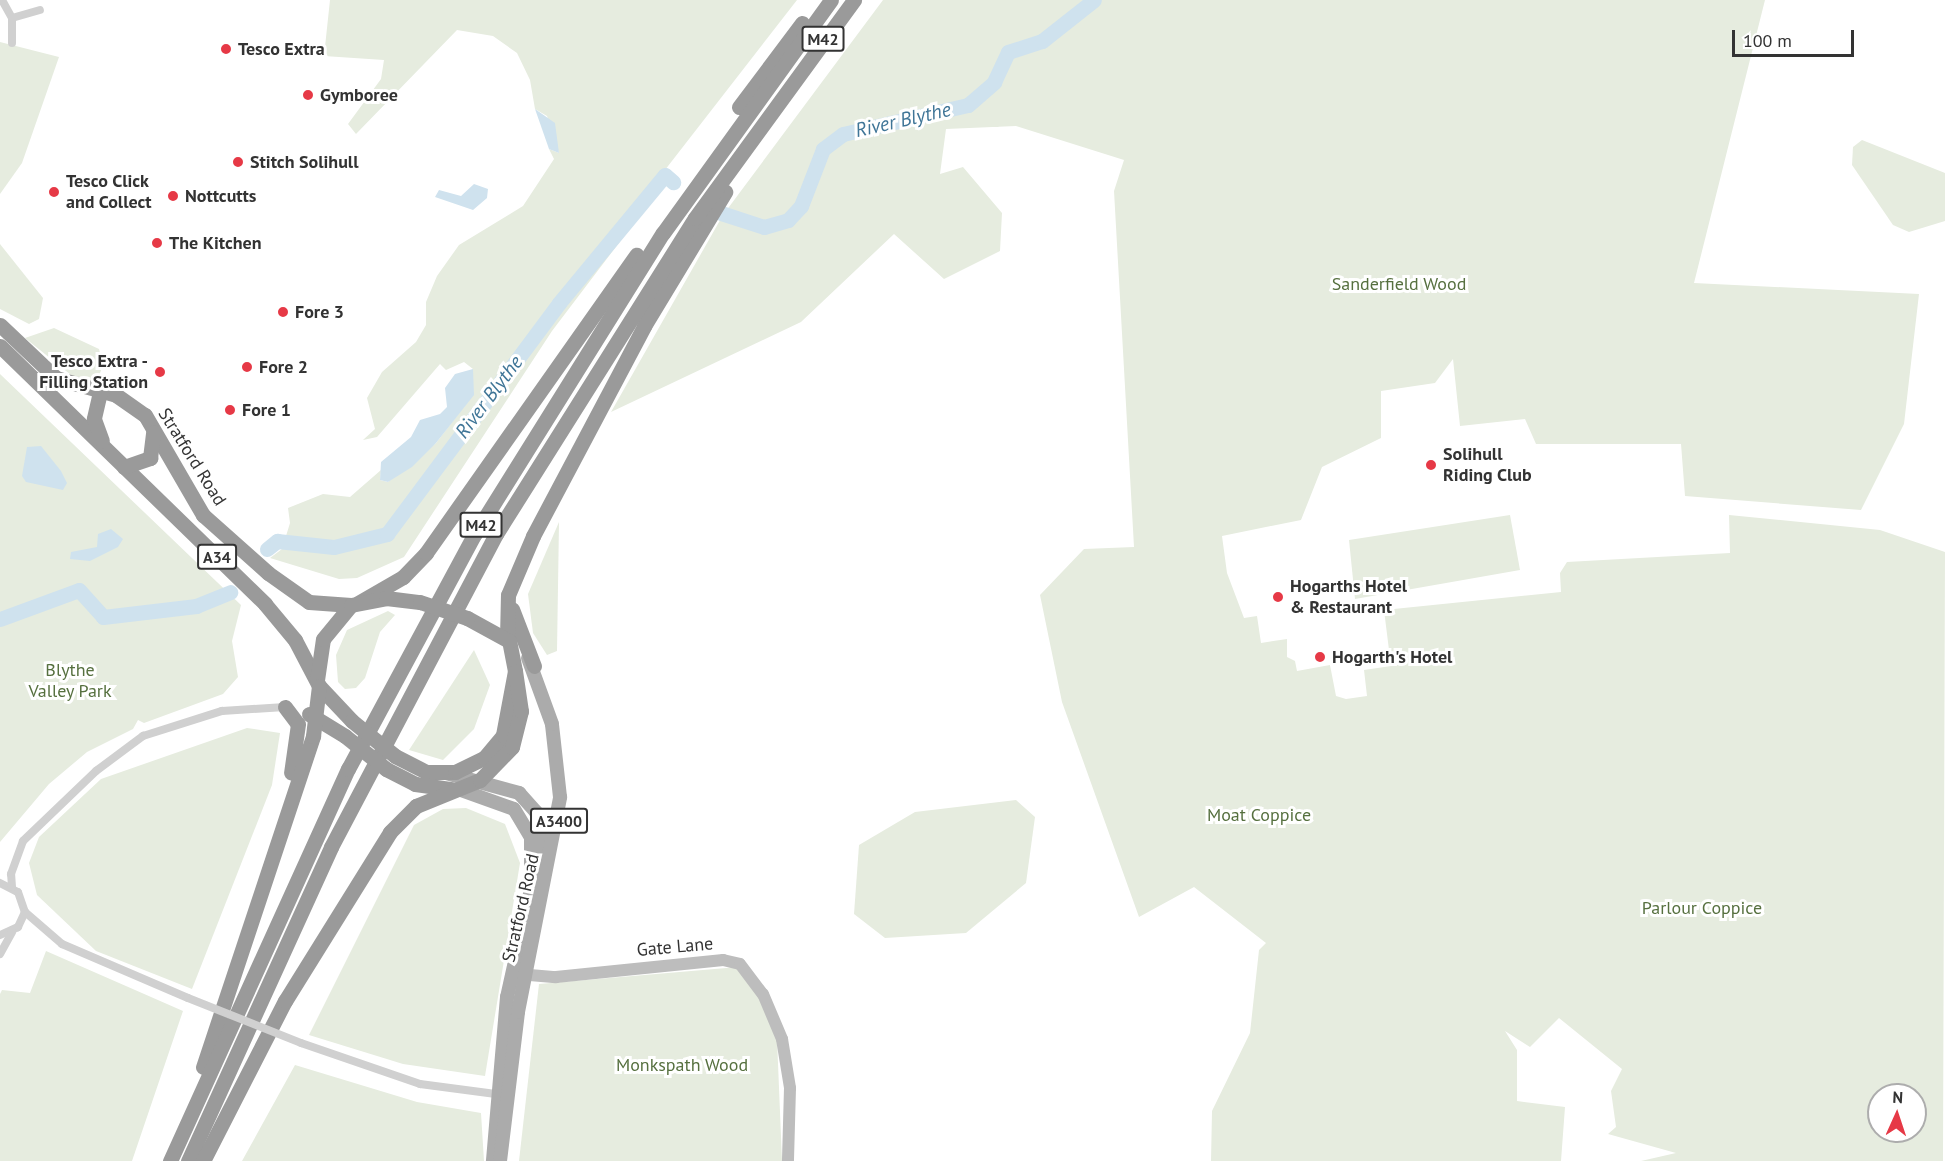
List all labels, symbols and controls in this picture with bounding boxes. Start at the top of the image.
scale bar [1735,18,1856,56]
road number: M42 [800,26,846,52]
text: 100 m [1743,29,1792,52]
place label: Tesco Extra [238,38,325,60]
marker: Tesco Extra [219,42,233,56]
place label: Gymboree [320,84,398,106]
marker: Gymboree [301,88,315,102]
water label: River Blythe [853,97,953,143]
place label: Stitch Solihull [250,151,358,173]
marker: Stitch Solihull [231,155,245,169]
place label: Tesco Click and Collect [66,171,152,213]
marker: Tesco Click and Collect [47,185,61,199]
place label: Nottcutts [185,185,256,207]
marker: Nottcutts [166,189,180,203]
place label: The Kitchen [169,232,261,254]
marker: The Kitchen [150,236,164,250]
park label: Sanderfield Wood [1331,273,1467,295]
place label: Fore 3 [295,301,344,323]
marker: Fore 3 [276,305,290,319]
place label: Tesco Extra - Filling Station [39,351,148,394]
water label: River Blythe [450,351,528,443]
place label: Fore 2 [259,356,308,378]
marker: Fore 2 [240,360,254,374]
marker: Tesco Extra - Filling Station [153,365,167,379]
place label: Fore 1 [242,399,291,421]
marker: Fore 1 [223,403,237,417]
street label: Stratford Road [154,404,230,510]
place label: Solihull Riding Club [1443,444,1532,486]
marker: Solihull Riding Club [1424,458,1438,472]
road number: M42 [458,512,504,538]
road number: A34 [196,544,238,570]
place label: Hogarths Hotel & Restaurant [1290,576,1407,618]
marker: Hogarths Hotel & Restaurant [1271,590,1285,604]
place label: Hogarth's Hotel [1332,646,1452,668]
marker: Hogarth's Hotel [1313,650,1327,664]
park label: Blythe Valley Park [28,660,112,702]
park label: Moat Coppice [1207,804,1311,826]
road number: A3400 [529,808,589,834]
street label: Stratford Road [498,852,544,964]
park label: Parlour Coppice [1642,897,1762,919]
street label: Gate Lane [636,933,714,961]
park label: Monkspath Wood [616,1054,748,1076]
north arrow [1867,1083,1927,1143]
text: N [1892,1087,1904,1107]

